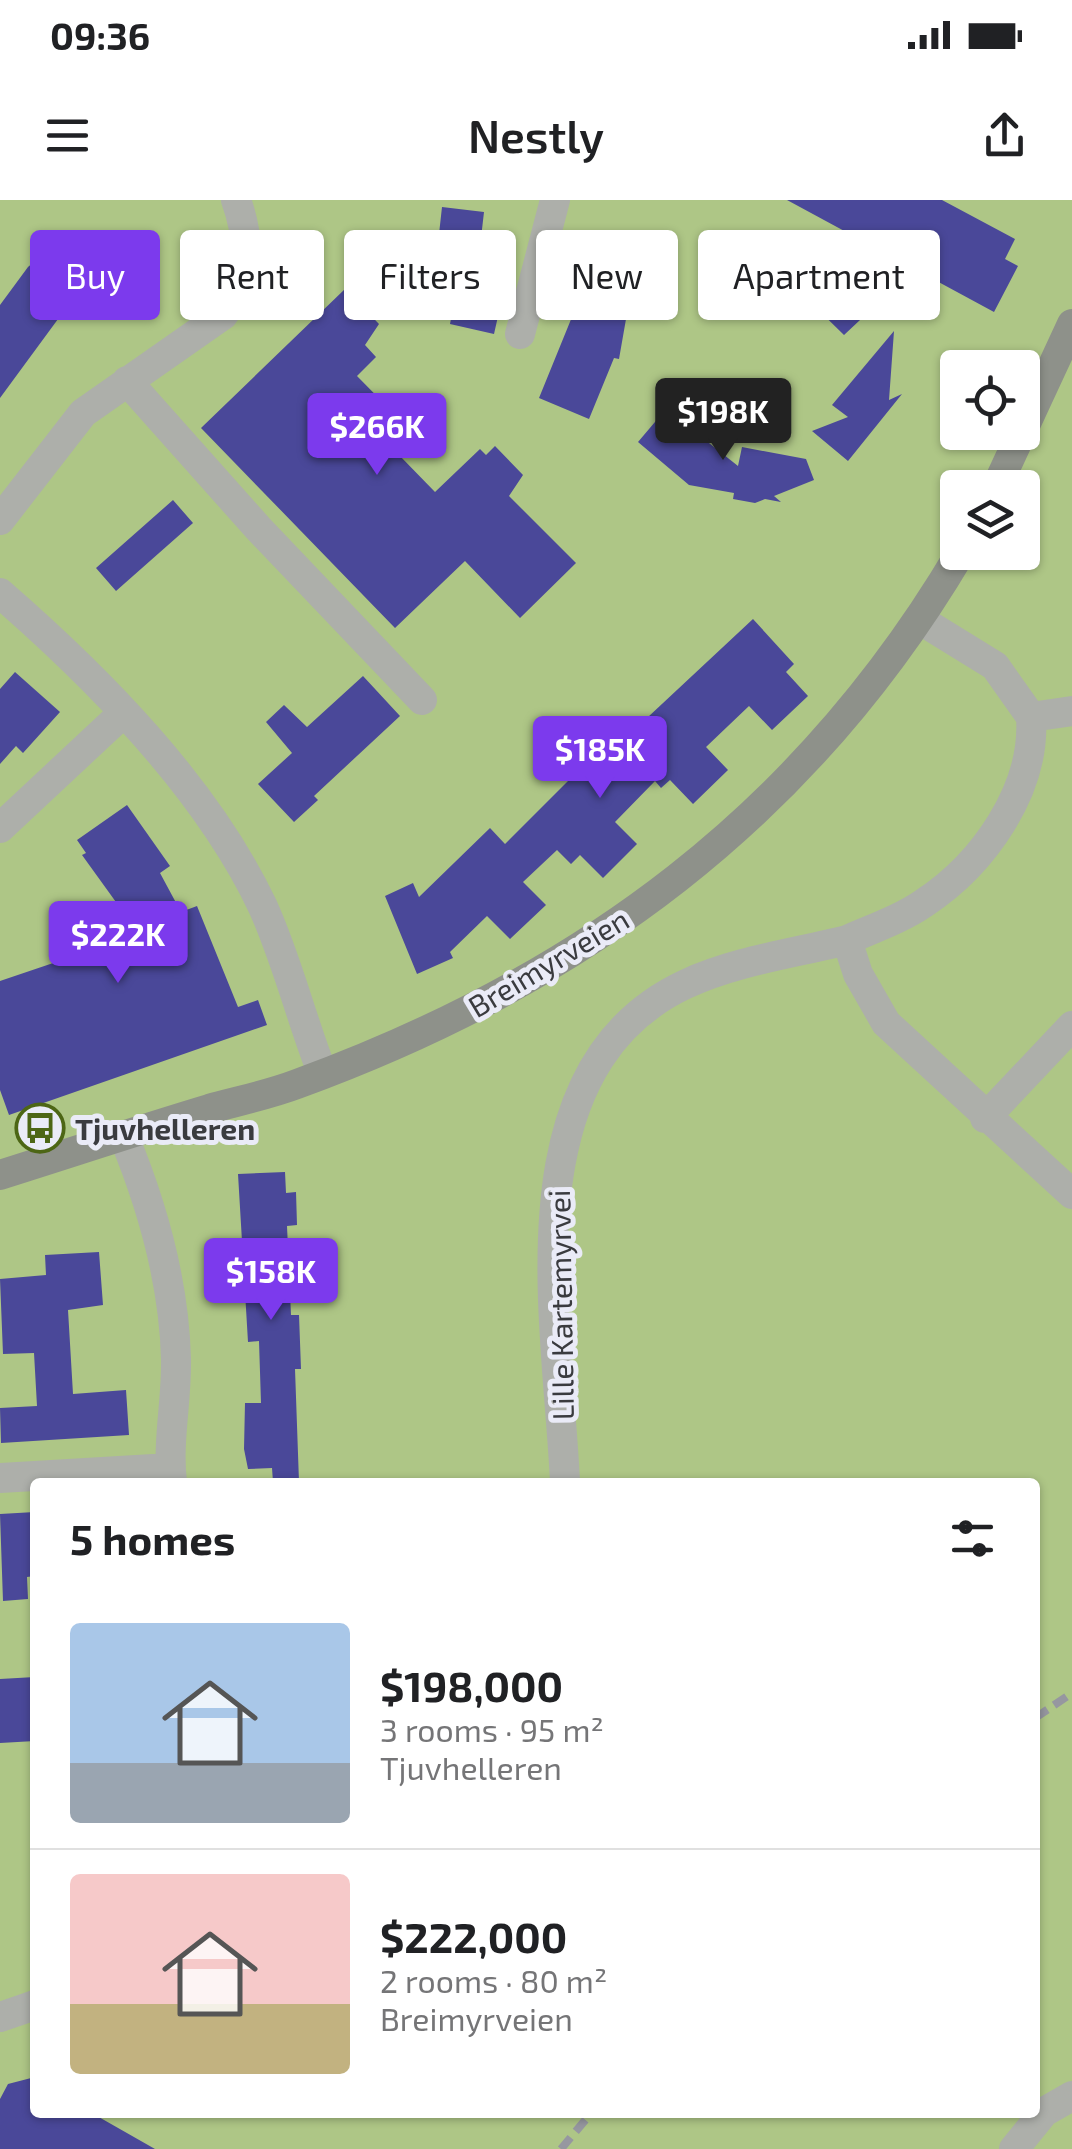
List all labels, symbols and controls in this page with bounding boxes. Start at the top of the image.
text: 09:36 [50,12,150,58]
icon: menu [40,108,95,163]
text: Nestly [468,108,604,162]
icon: share [977,108,1032,163]
chip: Buy [30,230,160,320]
chip: Rent [180,230,324,320]
chip: Filters [344,230,516,320]
chip: New [536,230,678,320]
chip: Apartment [698,230,940,320]
map controls [940,350,1040,570]
button: locate [940,350,1040,450]
pin: $198K [653,378,793,463]
text: $198K [677,391,769,429]
pin: $266K [307,393,447,478]
text: $266K [329,406,425,444]
button: layers [940,470,1040,570]
pin: $185K [530,716,670,801]
text: $185K [555,729,645,767]
street label: Breimyrveien [461,900,635,1024]
pin: $222K [48,901,188,986]
text: $222K [71,914,165,952]
bus stop icon: Tjuvhelleren [14,1102,66,1154]
place label: Tjuvhelleren [75,1110,255,1146]
street label: Lille Kartemyrvei [540,1189,580,1421]
pin: $158K [201,1238,341,1323]
text: $158K [226,1251,316,1289]
icon: filters [945,1511,1000,1566]
text: 5 homes [70,1513,235,1563]
text: $198,000 [380,1660,563,1710]
icon: home [150,1663,270,1783]
text: 3 rooms · 95 m² [380,1710,604,1748]
text: Tjuvhelleren [380,1748,562,1786]
text: $222,000 [380,1911,567,1961]
icon: home [150,1914,270,2034]
text: 2 rooms · 80 m² [380,1961,607,1999]
text: Breimyrveien [380,1999,573,2037]

